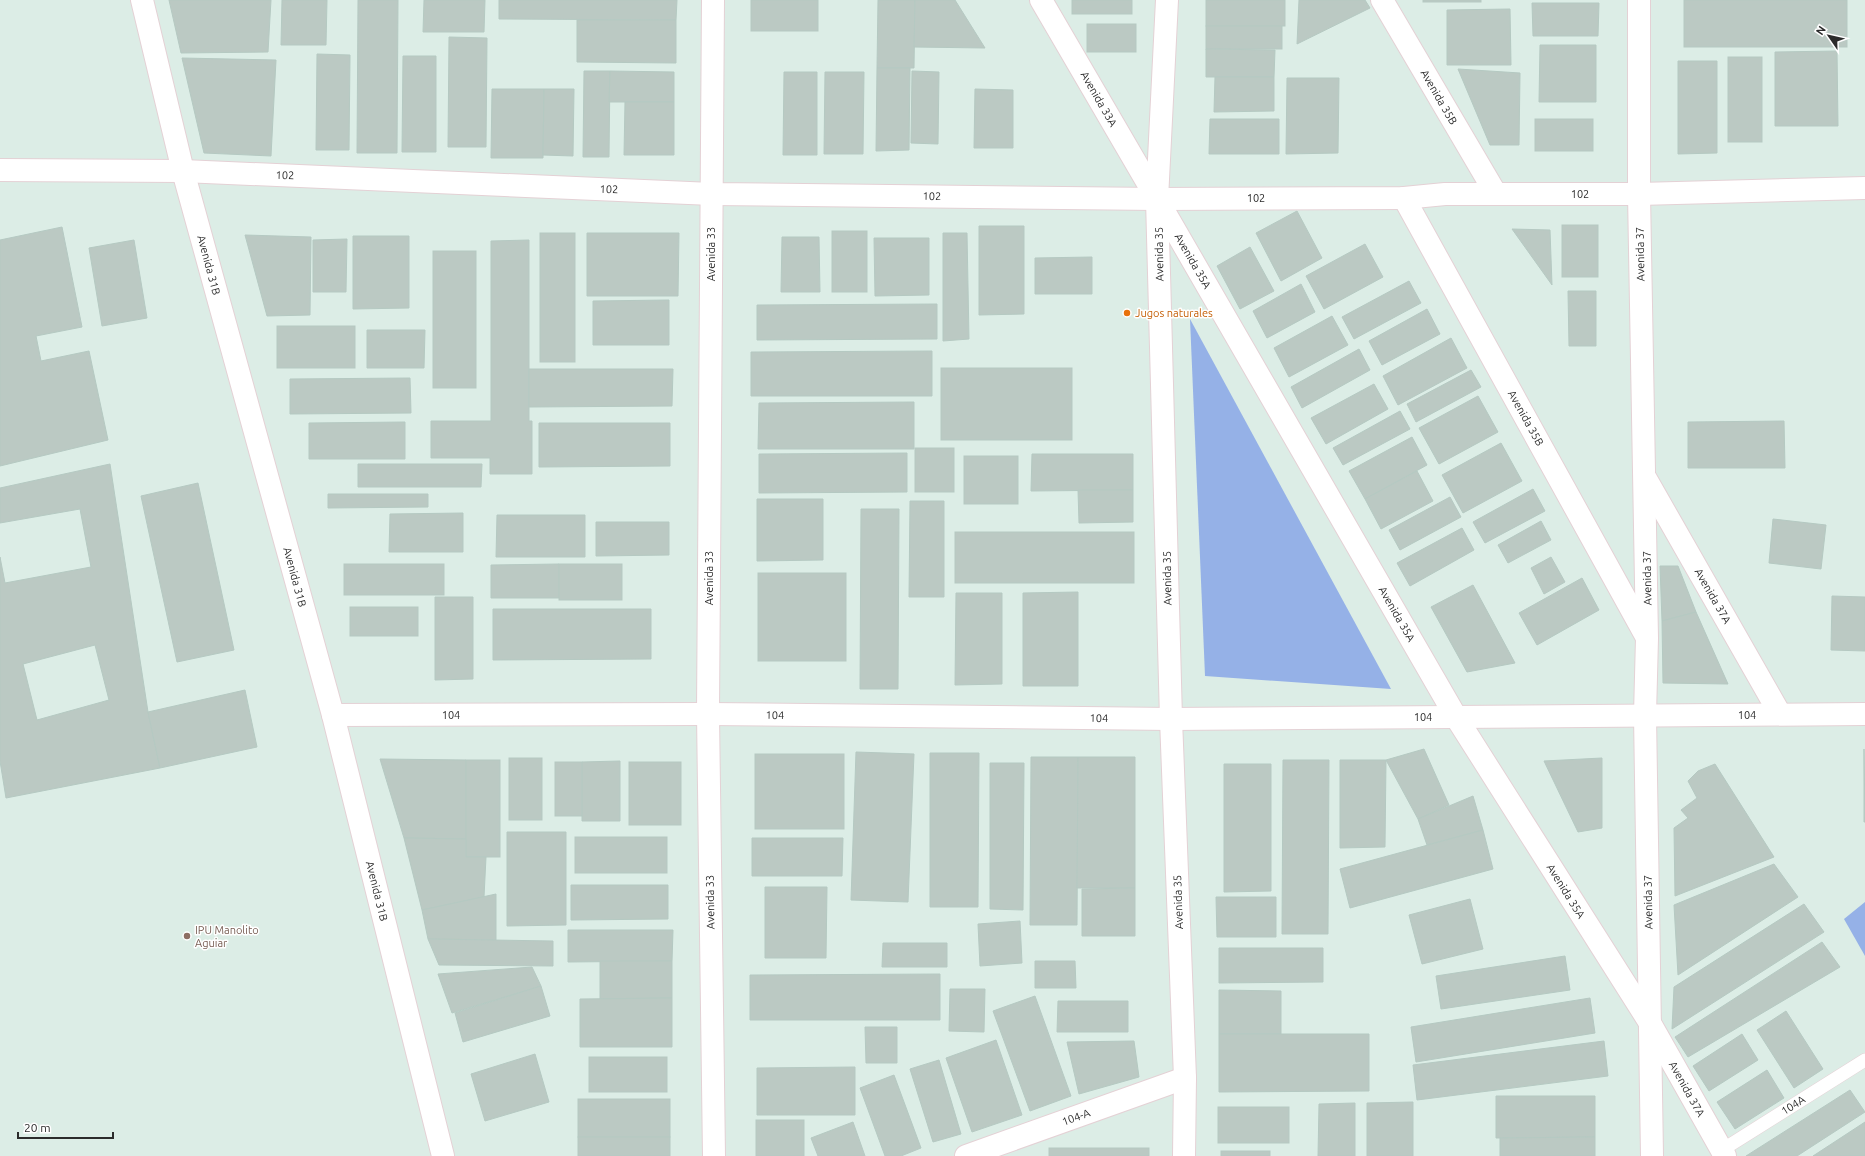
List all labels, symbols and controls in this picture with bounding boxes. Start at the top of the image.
north arrow [1809,16,1849,56]
text: N [1813,24,1828,37]
street label: Avenida 35B [1418,67,1460,127]
street label: Avenida 33A [1078,69,1120,129]
street label: 102 [275,169,295,181]
street label: 102 [599,183,619,195]
street label: 102 [1571,188,1589,200]
street label: 102 [923,190,941,202]
street label: 102 [1247,192,1265,204]
street label: Avenida 33 [705,227,717,281]
street label: Avenida 35 [1153,227,1165,281]
street label: Avenida 37 [1634,227,1646,281]
street label: Avenida 35A [1172,231,1214,291]
street label: Avenida 31B [195,234,223,296]
place label: Jugos naturales [1135,307,1213,319]
marker: Jugos naturales [1122,308,1132,318]
street label: Avenida 35B [1506,388,1546,448]
street label: Avenida 31B [281,546,309,608]
street label: Avenida 33 [703,551,715,605]
street label: Avenida 35 [1161,551,1173,605]
street label: Avenida 37 [1641,551,1653,605]
street label: Avenida 37A [1692,566,1734,626]
street label: Avenida 35A [1376,584,1418,644]
street label: 104 [442,709,460,721]
street label: 104 [766,709,784,721]
street label: 104 [1738,709,1756,721]
street label: 104 [1414,711,1432,723]
street label: 104 [1090,712,1108,724]
street label: Avenida 31B [364,860,390,922]
street label: Avenida 35A [1545,862,1588,921]
street label: Avenida 33 [704,875,716,929]
street label: Avenida 35 [1171,875,1185,929]
street label: Avenida 37 [1642,875,1654,929]
place label: IPU Manolito Aguiar [195,924,259,949]
marker: IPU Manolito Aguiar [182,931,192,941]
street label: Avenida 37A [1667,1059,1708,1120]
street label: 104A [1779,1093,1808,1117]
street label: 104-A [1060,1106,1092,1128]
scale bar [18,1114,113,1140]
text: 20 m [24,1121,51,1134]

